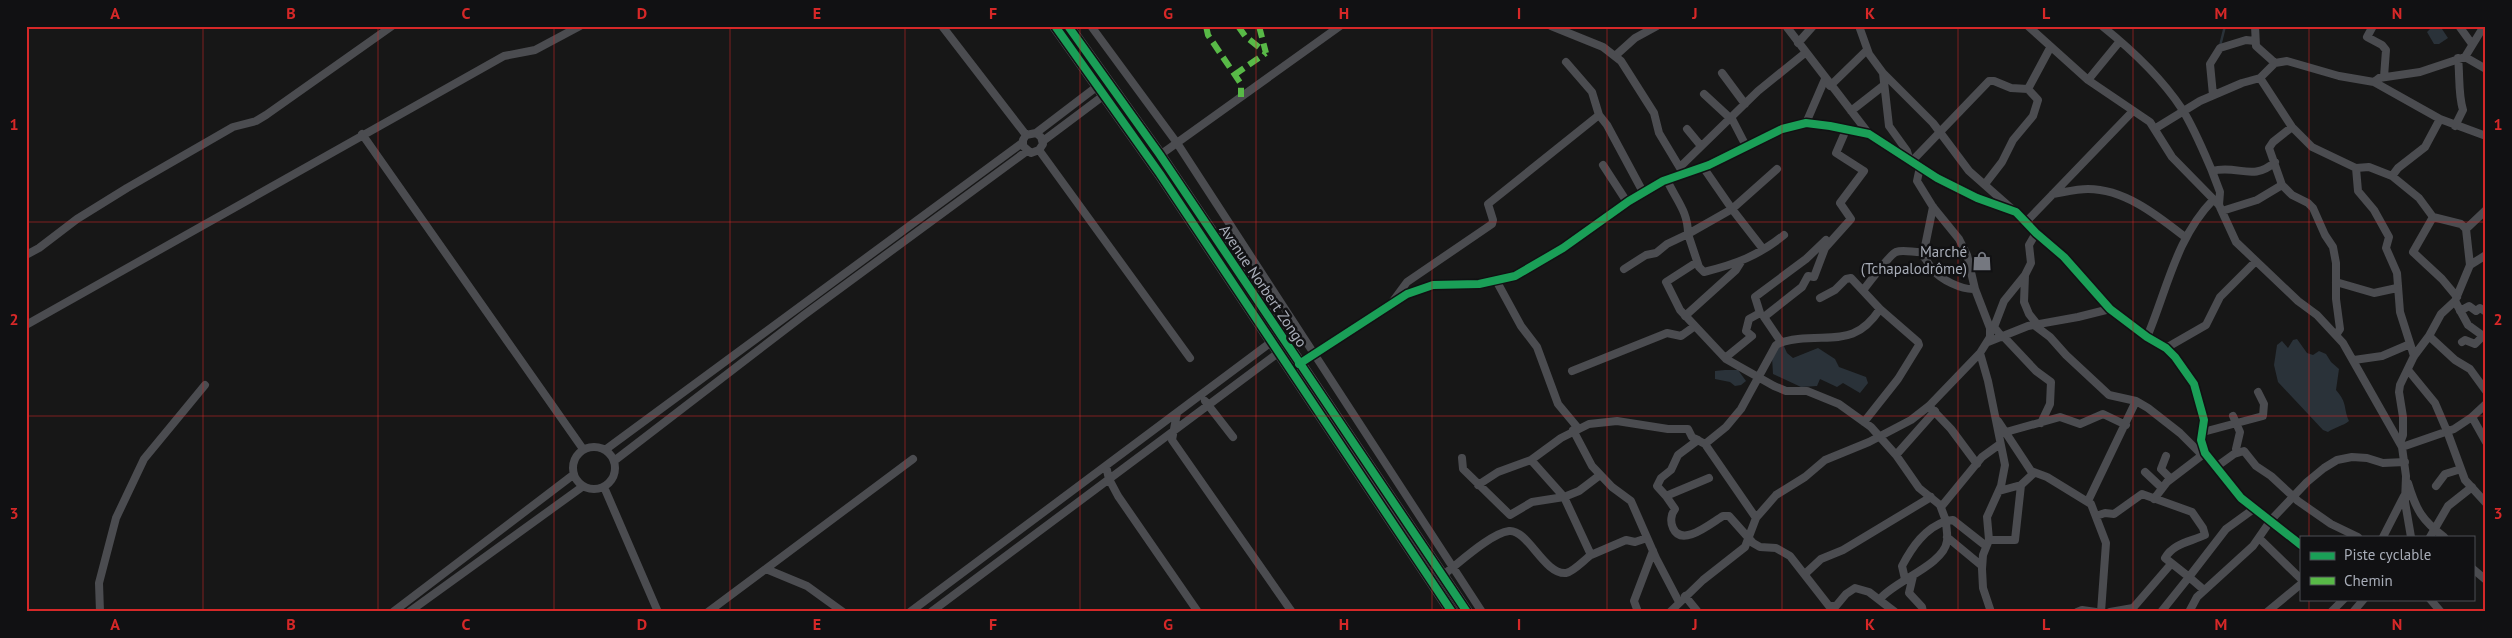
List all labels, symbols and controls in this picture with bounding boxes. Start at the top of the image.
text: A [110,3,120,23]
text: B [286,3,296,23]
text: C [462,3,471,23]
text: D [637,3,647,23]
text: E [813,3,821,23]
text: F [989,3,997,23]
text: G [1163,3,1173,23]
text: H [1339,3,1349,23]
text: I [1517,3,1521,23]
text: J [1691,3,1698,23]
text: K [1865,3,1875,23]
text: L [2042,3,2051,23]
text: M [2215,3,2227,23]
text: N [2392,3,2402,23]
text: 1 [9,114,19,134]
text: 1 [2493,114,2503,134]
street label: Avenue Norbert Zongo [1215,221,1312,351]
place label: Marché (Tchapalodrôme) [1861,242,1967,278]
shop icon: Marché (Tchapalodrôme) [1971,250,1993,272]
text: 2 [9,309,19,329]
text: 2 [2493,309,2503,329]
text: 3 [9,503,19,523]
text: 3 [2493,503,2503,523]
legend [2300,536,2474,600]
text: Piste cyclable [2344,545,2431,564]
text: Chemin [2344,571,2393,590]
text: A [110,614,120,634]
text: B [286,614,296,634]
text: C [462,614,471,634]
text: D [637,614,647,634]
text: E [813,614,821,634]
text: F [989,614,997,634]
text: G [1163,614,1173,634]
text: H [1339,614,1349,634]
text: I [1517,614,1521,634]
text: J [1691,614,1698,634]
text: K [1865,614,1875,634]
text: L [2042,614,2051,634]
text: M [2215,614,2227,634]
text: N [2392,614,2402,634]

